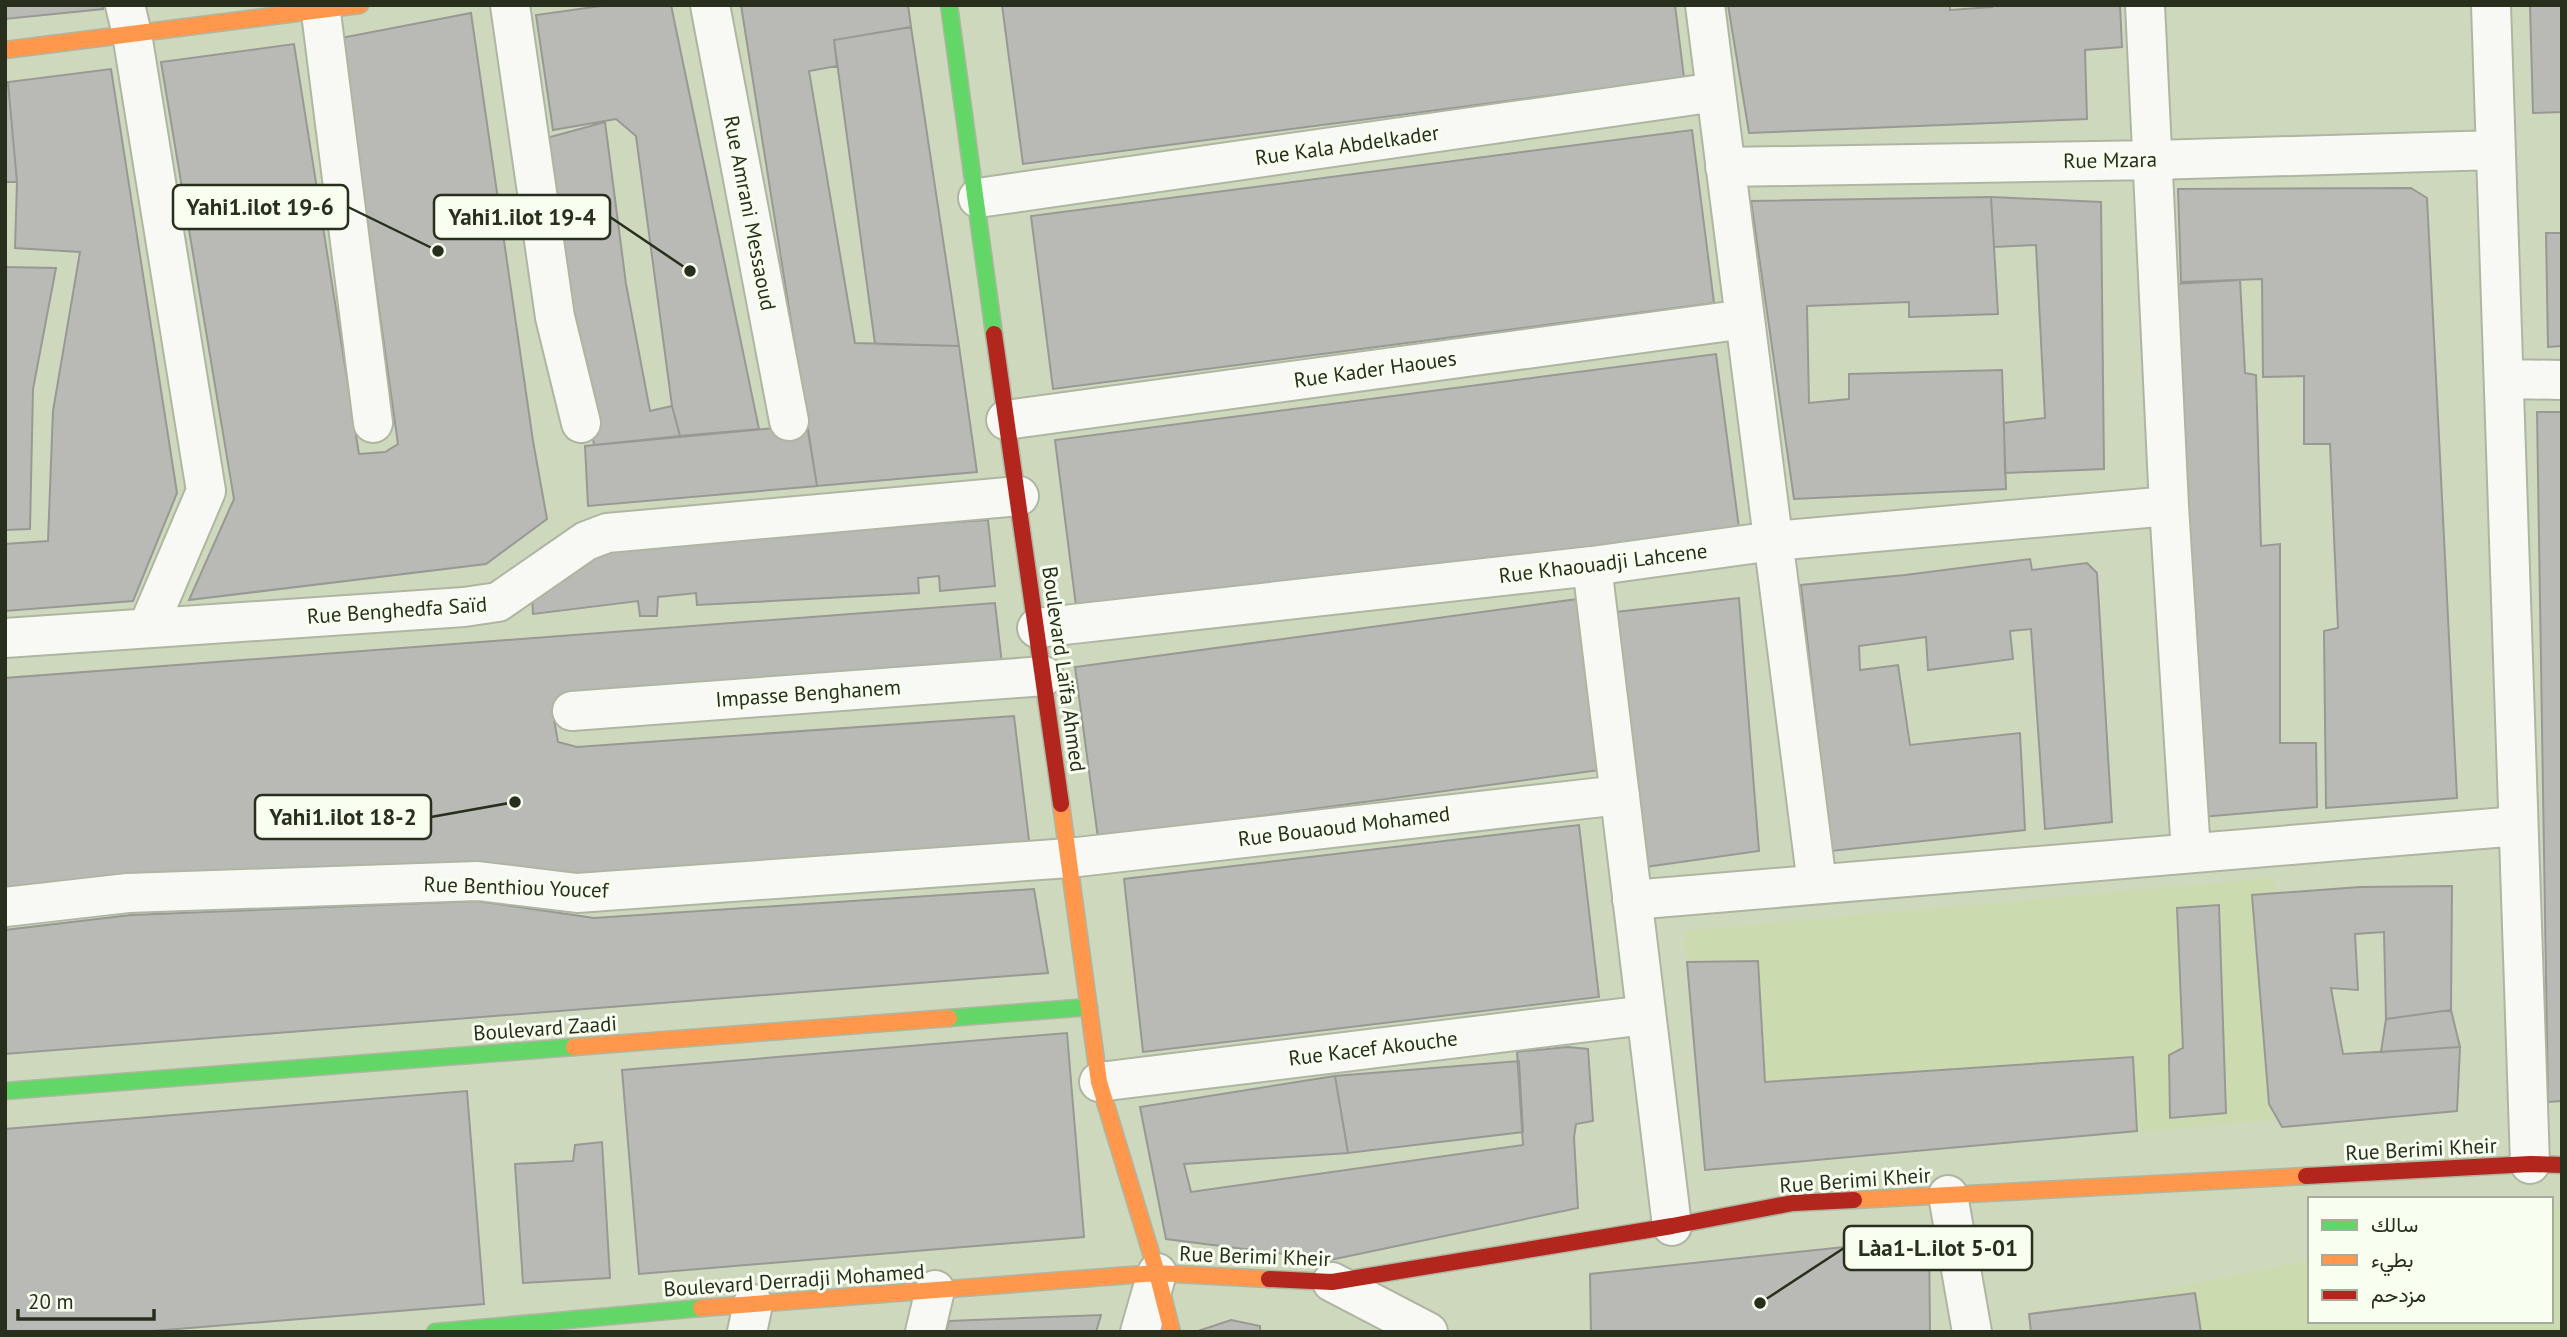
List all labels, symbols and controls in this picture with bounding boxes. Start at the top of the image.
street label: Rue Amrani Messaoud [718,113,782,313]
street label: Rue Kala Abdelkader [1253,119,1441,171]
street label: Rue Mzara [2063,146,2157,174]
callout: Yahi1.ilot 19-6 [173,185,348,229]
text: Yahi1.ilot 19-6 [185,192,334,221]
callout: Yahi1.ilot 19-4 [434,195,610,239]
text: Yahi1.ilot 19-4 [447,202,596,231]
street label: Rue Kader Haoues [1292,344,1458,394]
street label: Rue Khaouadji Lahcene [1497,537,1709,589]
street label: Boulevard Laïfa Ahmed [1036,565,1092,773]
street label: Rue Benghedfa Saïd [306,590,488,630]
street label: Impasse Benghanem [714,673,902,713]
callout: Yahi1.ilot 18-2 [255,795,431,839]
street label: Rue Bouaoud Mohamed [1236,800,1452,852]
text: Yahi1.ilot 18-2 [268,802,417,831]
street label: Rue Benthiou Youcef [423,870,610,904]
street label: Boulevard Zaadi [472,1010,618,1046]
street label: Rue Kacef Akouche [1287,1024,1459,1072]
street label: Rue Berimi Kheir [2345,1132,2497,1166]
street label: Rue Berimi Kheir [1778,1161,1932,1199]
legend [2308,1197,2553,1323]
text: سالك [2371,1211,2418,1238]
callout: Làa1-L.ilot 5-01 [1844,1226,2032,1270]
text: Làa1-L.ilot 5-01 [1858,1233,2018,1262]
street label: Rue Berimi Kheir [1179,1240,1331,1272]
text: بطيء [2371,1246,2414,1277]
street label: Boulevard Derradji Mohamed [662,1257,926,1303]
scale bar [18,1278,154,1322]
text: مزدحم [2371,1281,2426,1309]
text: 20 m [28,1288,74,1315]

